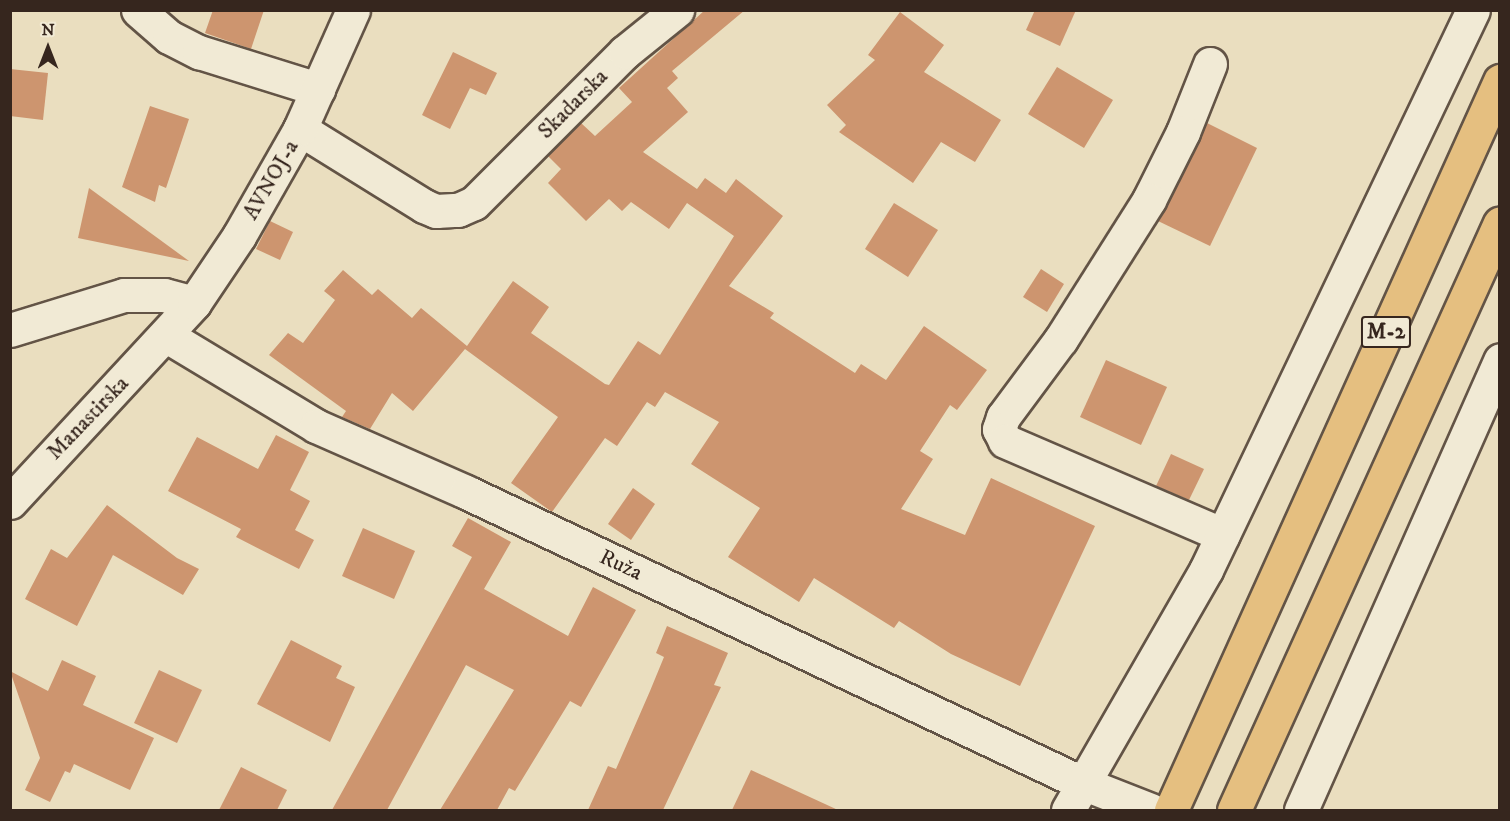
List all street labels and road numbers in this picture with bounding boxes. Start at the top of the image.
street label: Skadarska [533,64,613,144]
street label: AVNOJ-a [238,135,304,225]
road number: M-2 [1360,314,1412,350]
street label: Manastirska [42,371,134,465]
street label: Ruža [595,544,647,586]

